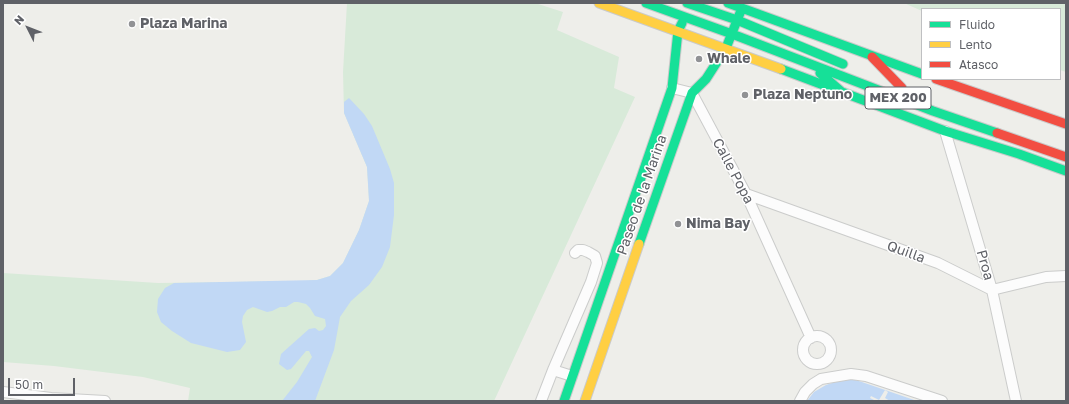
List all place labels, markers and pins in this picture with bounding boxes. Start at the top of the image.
place label: Plaza Marina [140,16,227,32]
marker: Plaza Marina [127,19,137,29]
place label: Whale [707,51,750,67]
marker: Whale [694,54,704,64]
place label: Plaza Neptuno [753,87,852,103]
marker: Plaza Neptuno [740,90,750,100]
place label: Nima Bay [686,216,751,232]
marker: Nima Bay [673,219,683,229]

